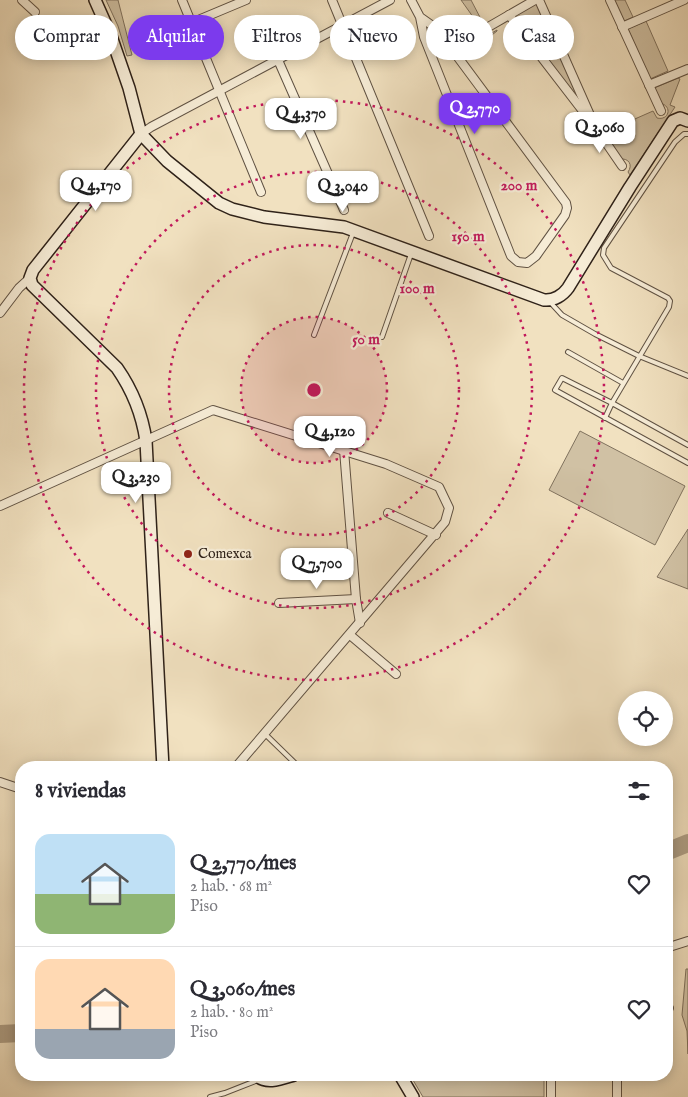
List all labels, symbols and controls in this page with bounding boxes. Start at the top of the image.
chip: Comprar [15,15,118,60]
chip: Alquilar [128,15,224,60]
chip: Filtros [234,15,320,60]
chip: Nuevo [330,15,416,60]
chip: Piso [426,15,493,60]
chip: Casa [503,15,574,60]
pin: Q 2,770 [429,92,521,135]
pin: Q 4,370 [255,98,347,140]
text: Q 2,770 [450,99,500,119]
text: Q 4,370 [276,104,326,124]
pin: Q 3,060 [554,112,646,154]
text: Q 3,060 [575,118,625,138]
pin: Q 4,170 [50,170,142,212]
pin: Q 3,040 [297,170,389,213]
text: Q 4,170 [71,176,121,196]
text: 200 m [501,176,538,195]
text: Q 3,040 [318,177,368,197]
text: 150 m [451,227,485,246]
text: 100 m [399,279,435,298]
text: 50 m [352,330,380,349]
centre of rings [305,381,323,399]
pin: Q 4,120 [284,416,376,458]
text: Q 4,120 [305,422,355,442]
pin: Q 3,230 [90,462,182,504]
text: Q 3,230 [112,468,160,488]
place label: Comexca [198,545,252,563]
marker: Comexca [182,548,194,560]
pin: Q 7,700 [271,548,363,590]
text: Q 7,700 [292,554,342,574]
map controls [618,691,673,746]
button: locate [618,691,673,746]
icon: filters [625,777,653,805]
text: 8 viviendas [35,778,126,805]
text: Q 2,770/mes [190,850,296,877]
icon: home [75,854,135,914]
icon: heart [625,870,653,898]
text: 2 hab. · 68 m² [190,877,272,897]
text: Piso [190,897,218,917]
text: Q 3,060/mes [190,976,295,1003]
icon: home [75,979,135,1039]
icon: heart [625,995,653,1023]
text: 2 hab. · 80 m² [190,1003,273,1023]
text: Piso [190,1023,218,1043]

